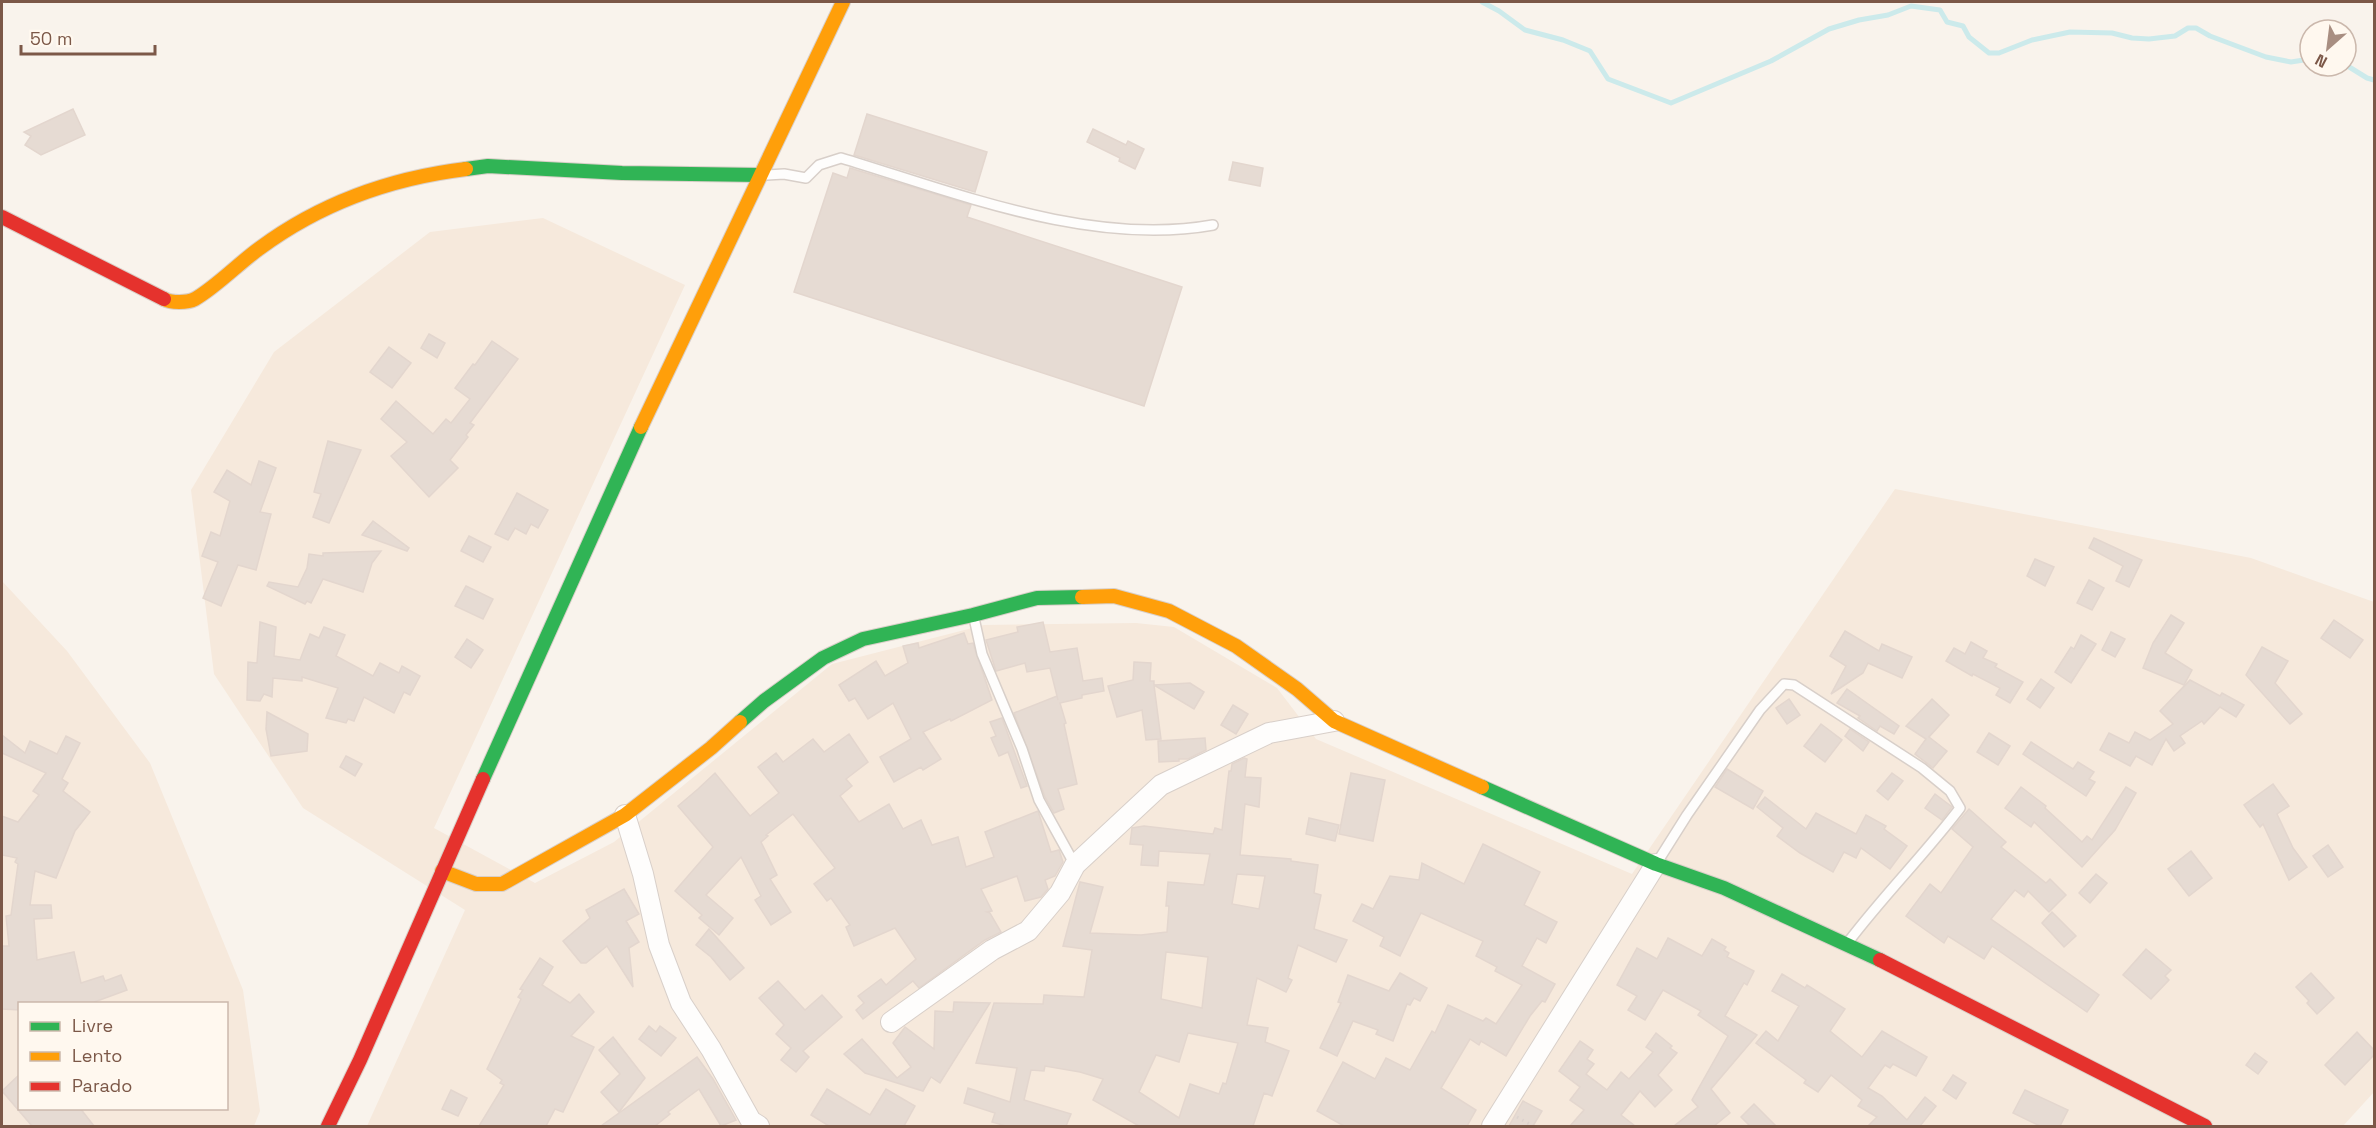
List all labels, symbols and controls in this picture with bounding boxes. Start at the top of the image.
scale bar [21,18,154,56]
north arrow [2298,18,2358,78]
text: 50 m [30,27,72,50]
text: N [2312,49,2331,73]
legend [18,1002,228,1110]
text: Livre [72,1014,113,1037]
text: Lento [72,1044,122,1067]
text: Parado [72,1074,132,1097]

